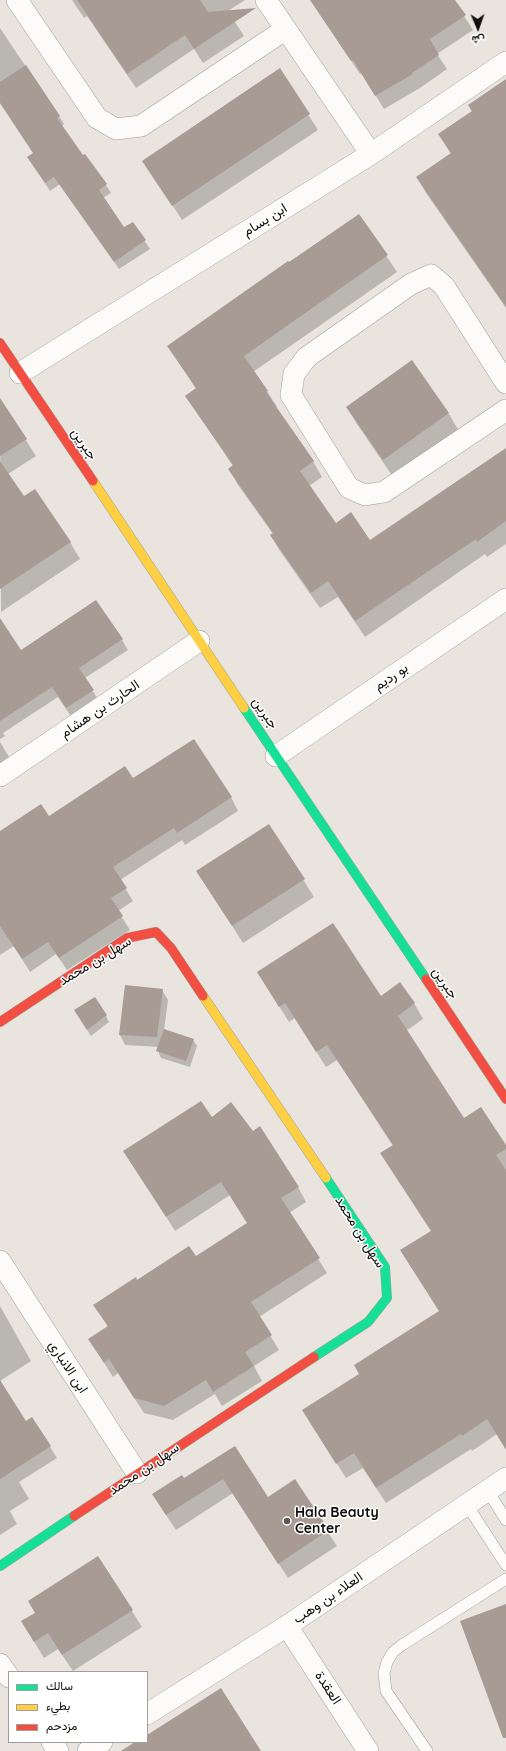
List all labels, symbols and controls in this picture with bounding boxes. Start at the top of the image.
north arrow [458,8,498,48]
text: ش [472,33,485,47]
street label: ابن بسام [240,200,290,240]
street label: جبرين [67,425,101,463]
street label: بو رديم [371,659,411,695]
street label: الحارث بن هشام [57,676,143,742]
street label: جبرين [248,694,282,732]
street label: سهل بن محمد [56,933,134,989]
street label: جبرين [428,964,462,1002]
street label: سهل بن محمد [331,1193,389,1271]
street label: ابن الانباري [45,1337,91,1397]
street label: سهل بن محمد [105,1439,183,1499]
place label: Hala Beauty Center [295,1505,379,1538]
marker: Hala Beauty Center [282,1516,292,1526]
street label: العلاء بن وهب [290,1569,366,1627]
street label: العقدة [311,1668,345,1708]
legend [8,1671,148,1743]
text: سالك [46,1678,73,1693]
text: بطيء [46,1698,70,1713]
text: مزدحم [46,1718,77,1733]

